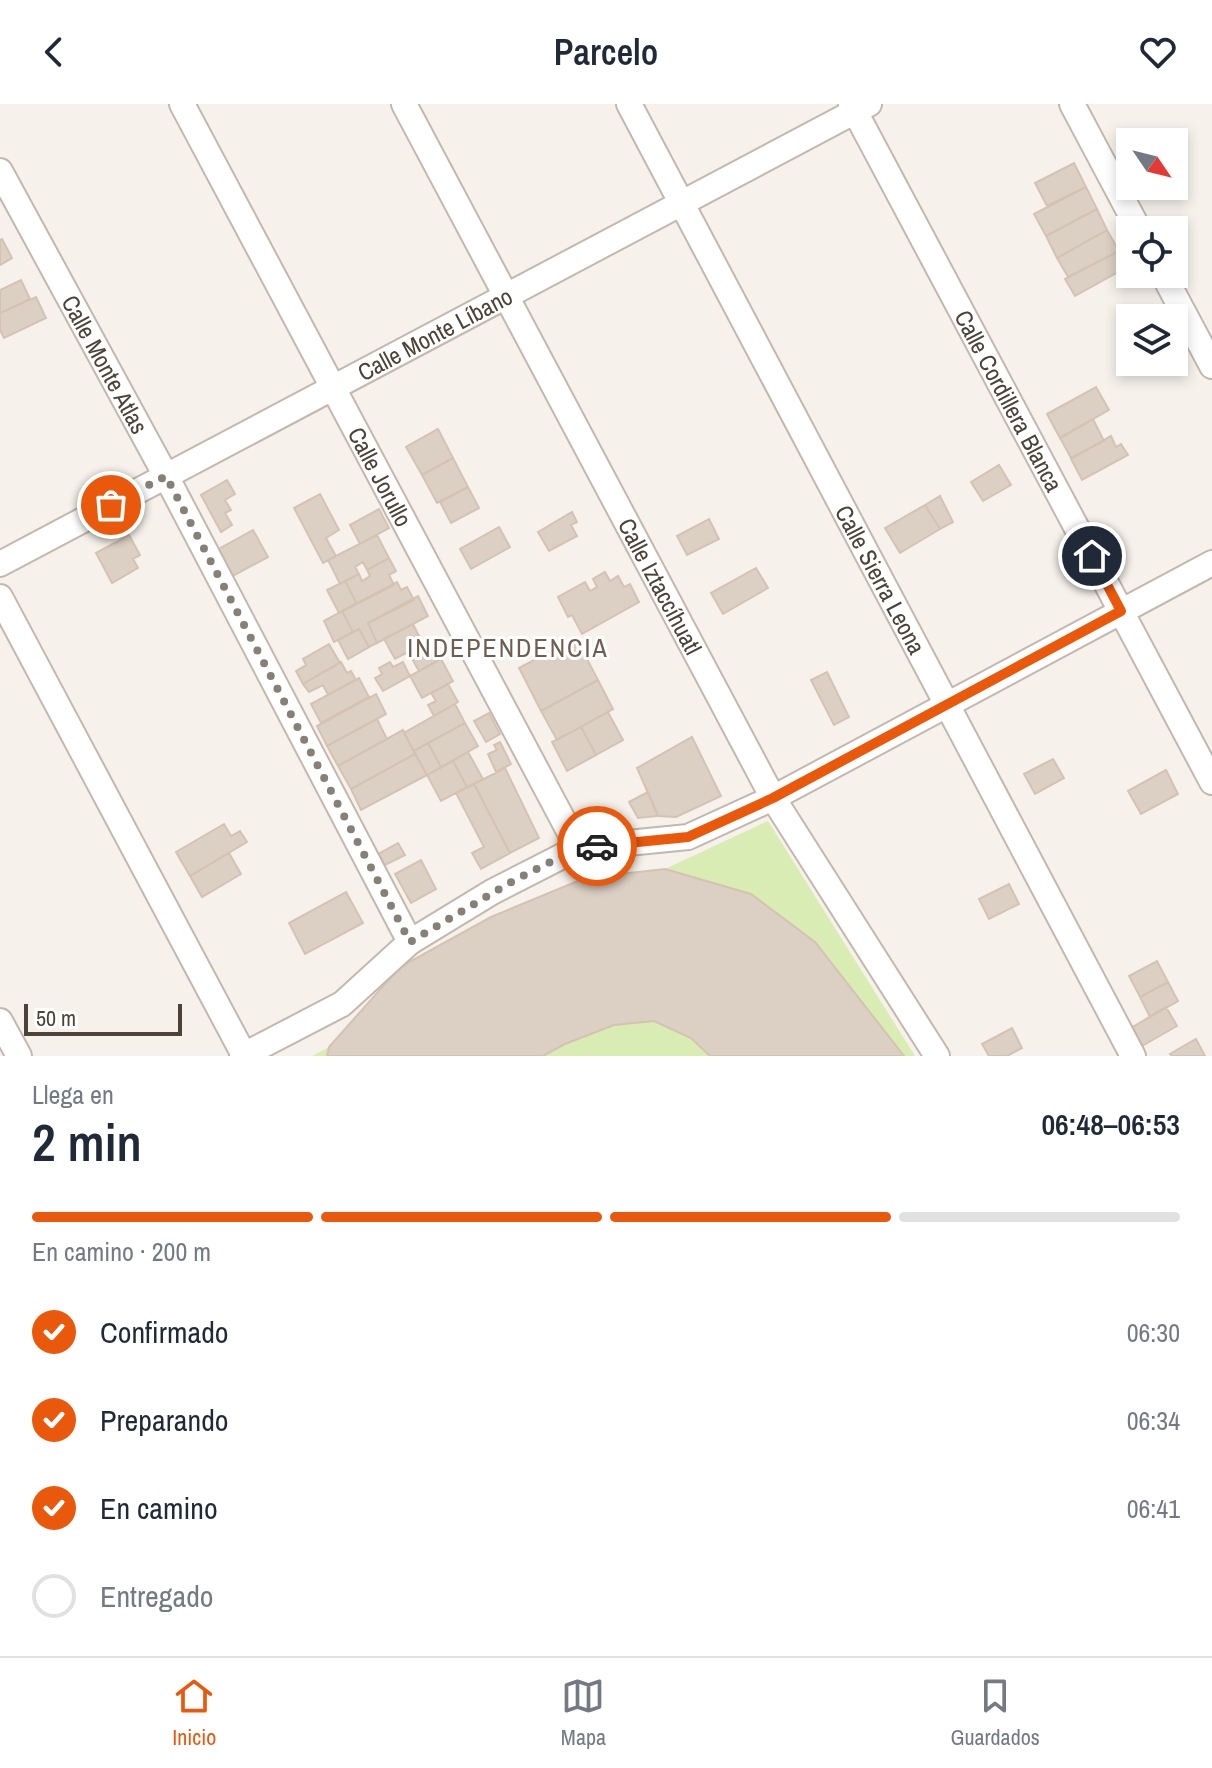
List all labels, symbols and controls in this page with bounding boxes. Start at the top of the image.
text: Parcelo [554,28,658,76]
icon: back [32,30,76,74]
icon: heart [1136,30,1180,74]
north arrow [1116,128,1188,200]
map controls [1116,128,1188,376]
button: locate [1116,216,1188,288]
street label: Calle Monte Líbano [352,280,518,388]
street label: Calle Monte Atlas [54,289,156,439]
street label: Calle Cordillera Blanca [947,304,1070,497]
button: layers [1116,304,1188,376]
street label: Calle Jorullo [341,421,420,532]
pin [77,471,145,539]
icon: bag [89,483,133,527]
street label: Calle Sierra Leona [828,499,933,660]
street label: Calle Iztaccíhuatl [611,512,710,660]
pin [1058,522,1126,590]
icon: home [1070,534,1114,578]
district label: INDEPENDENCIA [407,630,609,665]
courier [557,806,637,886]
icon: car [575,824,619,868]
scale bar [24,1000,182,1036]
text: 50 m [36,1003,76,1033]
text: Llega en [32,1077,114,1112]
text: 06:48–06:53 [1041,1104,1180,1144]
text: 2 min [32,1107,142,1177]
text: En camino · 200 m [32,1234,211,1269]
icon: check [32,1310,76,1354]
text: Confirmado [100,1312,229,1352]
text: 06:30 [1127,1315,1180,1350]
icon: check [32,1398,76,1442]
text: Preparando [100,1400,229,1440]
text: 06:34 [1127,1403,1180,1438]
icon: check [32,1486,76,1530]
text: En camino [100,1488,218,1528]
text: 06:41 [1127,1491,1180,1526]
text: Entregado [100,1576,214,1616]
tab: Inicio [172,1674,216,1752]
tab: Mapa [561,1674,606,1752]
tab: Guardados [950,1674,1040,1752]

